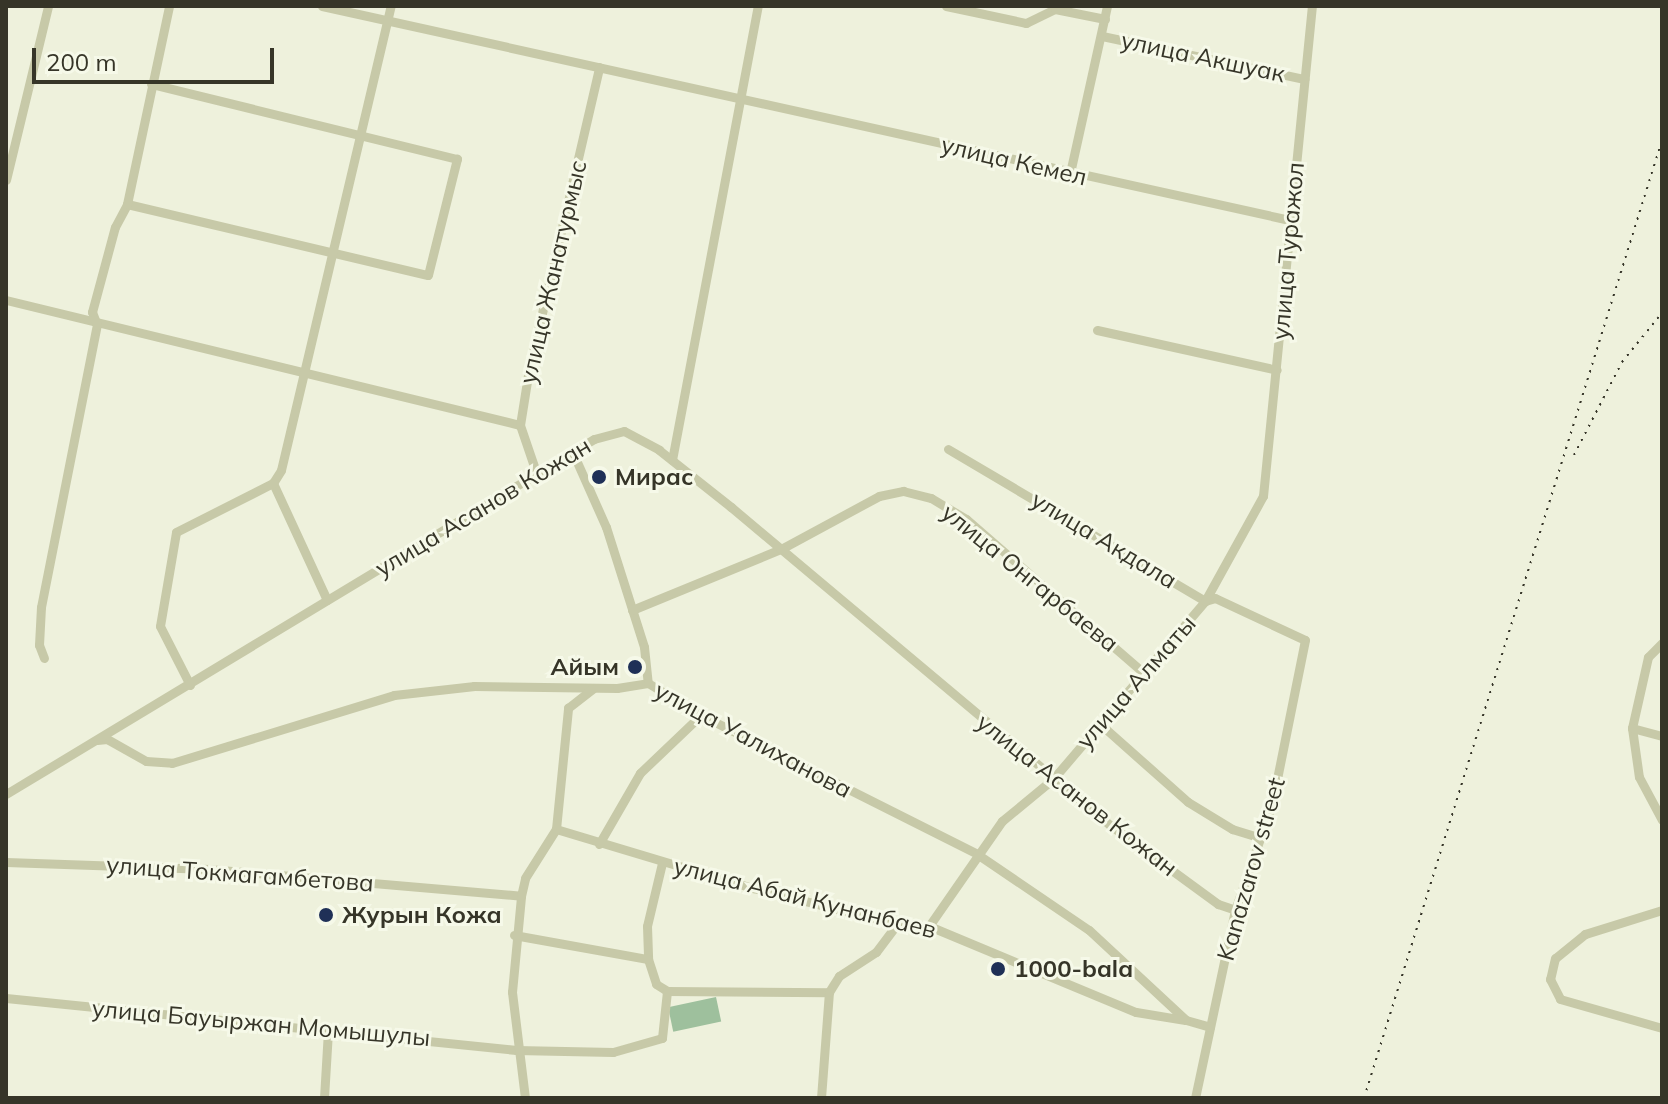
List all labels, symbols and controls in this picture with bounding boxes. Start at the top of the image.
street label: улица Акшуак [1118,26,1288,88]
scale bar [36,32,278,82]
text: 200 m [46,47,117,77]
street label: улица Кемел [938,130,1090,192]
street label: улица Жанатурмыс [513,157,593,387]
street label: улица Туражол [1266,161,1310,341]
street label: улица Асанов Кожан [370,431,596,583]
place label: Мирас [615,463,694,491]
marker: Мирас [590,468,608,486]
street label: улица Акдала [1026,485,1182,595]
street label: улица Онгарбаева [936,498,1124,658]
street label: улица Алматы [1070,609,1202,755]
place label: Айым [551,653,619,681]
marker: Айым [626,658,644,676]
street label: улица Уалиханова [650,676,856,804]
street label: улица Асанов Кожан [971,708,1183,882]
street label: Kanazarov street [1211,774,1291,964]
street label: улица Токмагамбетова [105,850,375,898]
street label: улица Абай Кунанбаев [671,851,939,945]
place label: Журын Кожа [342,901,502,929]
marker: Журын Кожа [317,906,335,924]
place label: 1000-bala [1014,955,1133,983]
marker: 1000-bala [989,960,1007,978]
street label: улица Бауыржан Момышулы [91,994,431,1052]

